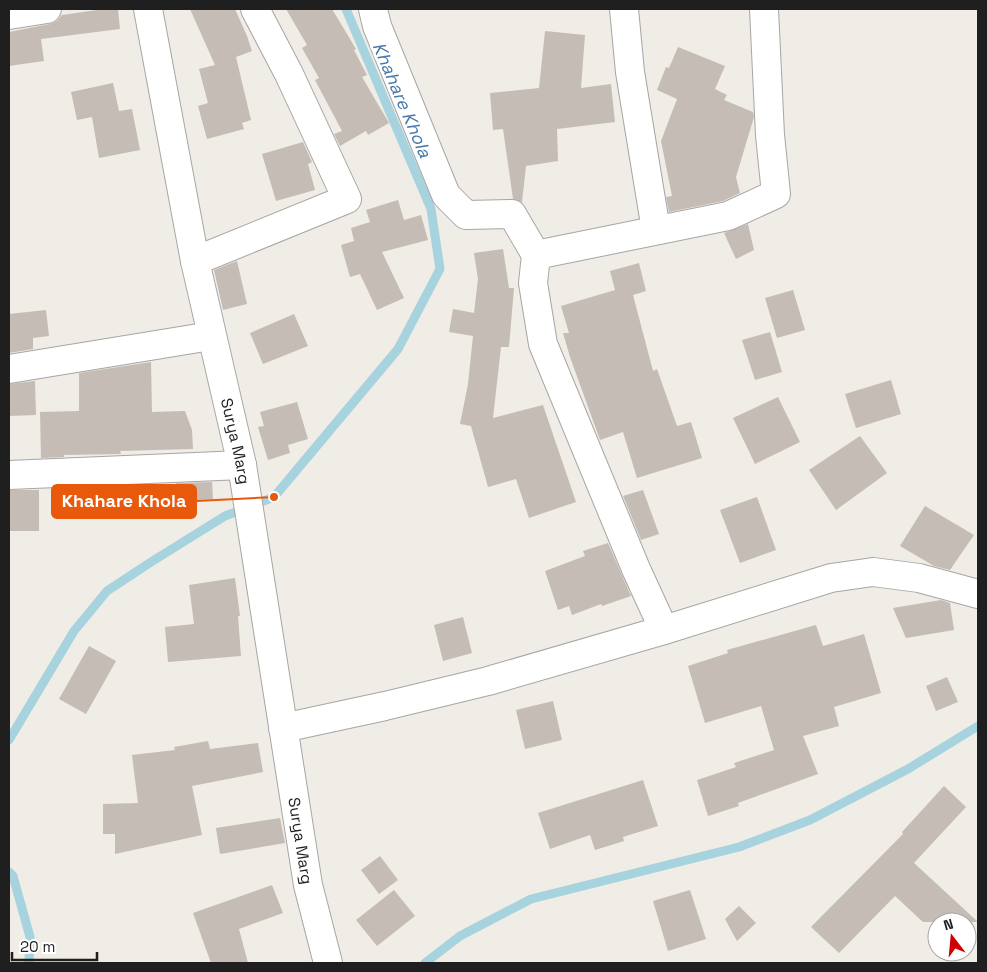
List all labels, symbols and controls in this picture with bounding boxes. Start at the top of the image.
water label: Khahare Khola [368,39,437,162]
street label: Surya Marg [216,396,255,486]
callout: Khahare Khola [52,485,196,518]
text: Khahare Khola [62,489,187,512]
street label: Surya Marg [283,796,318,886]
north arrow [927,912,977,962]
text: N [941,915,955,934]
scale bar [12,930,98,962]
text: 20 m [20,937,55,956]

